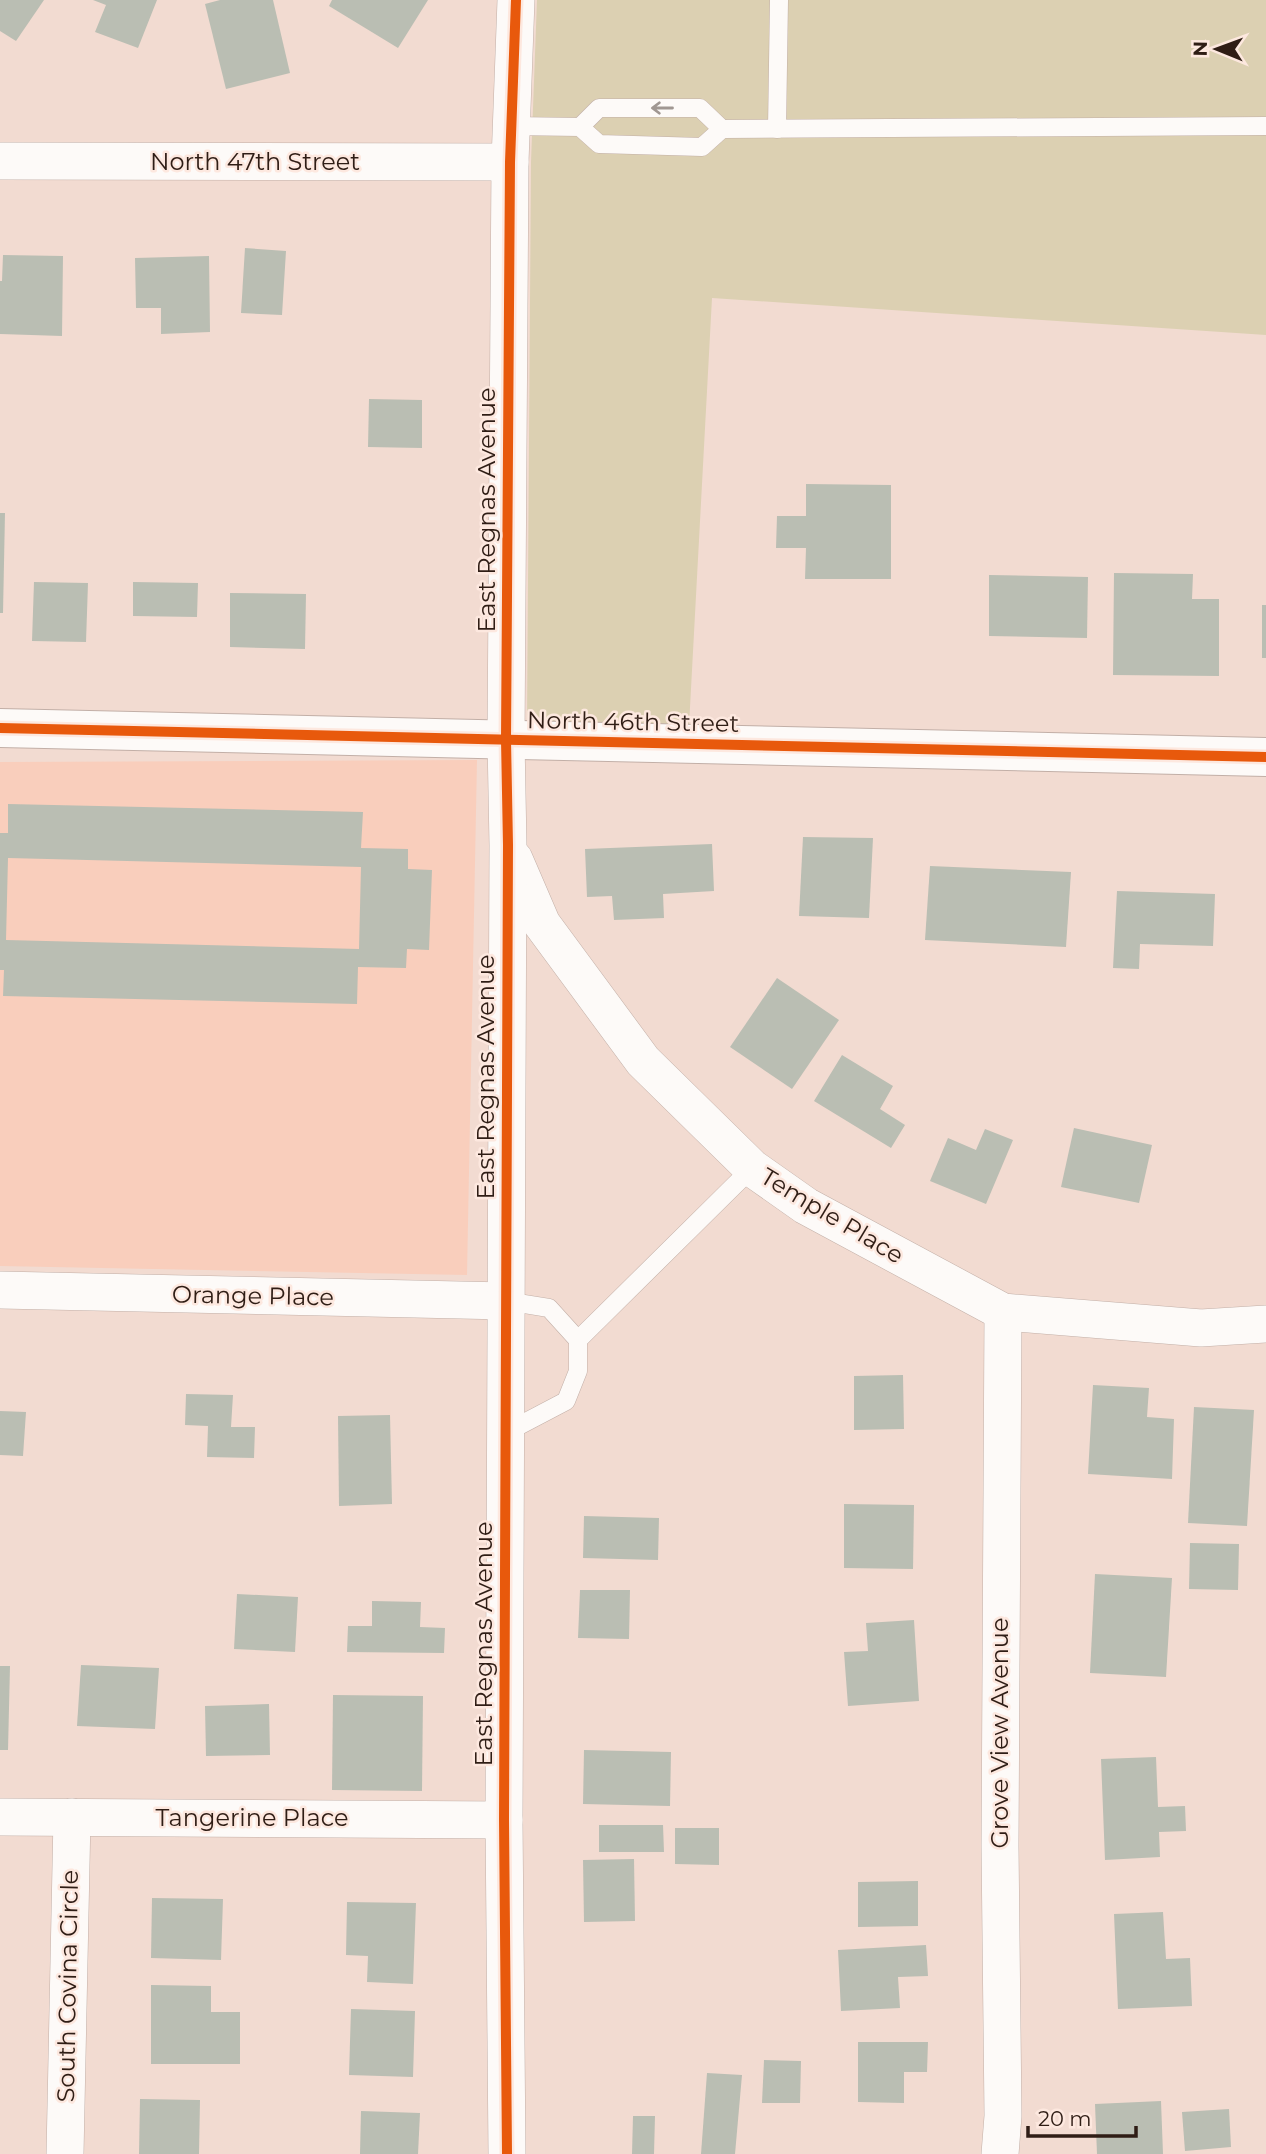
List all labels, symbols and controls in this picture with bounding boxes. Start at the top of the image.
north arrow [1182,14,1252,84]
text: N [1189,41,1212,57]
one-way arrow [651,101,674,115]
street label: North 47th Street [150,147,360,176]
street label: East Regnas Avenue [472,387,501,633]
street label: North 46th Street [527,705,740,738]
street label: East Regnas Avenue [471,954,500,1200]
street label: Temple Place [756,1162,909,1270]
street label: Orange Place [172,1280,334,1311]
street label: East Regnas Avenue [469,1521,498,1767]
street label: Grove View Avenue [985,1618,1014,1849]
street label: Tangerine Place [156,1803,348,1832]
street label: South Covina Circle [51,1869,84,2103]
scale bar [1028,2094,1136,2138]
text: 20 m [1038,2106,1092,2131]

